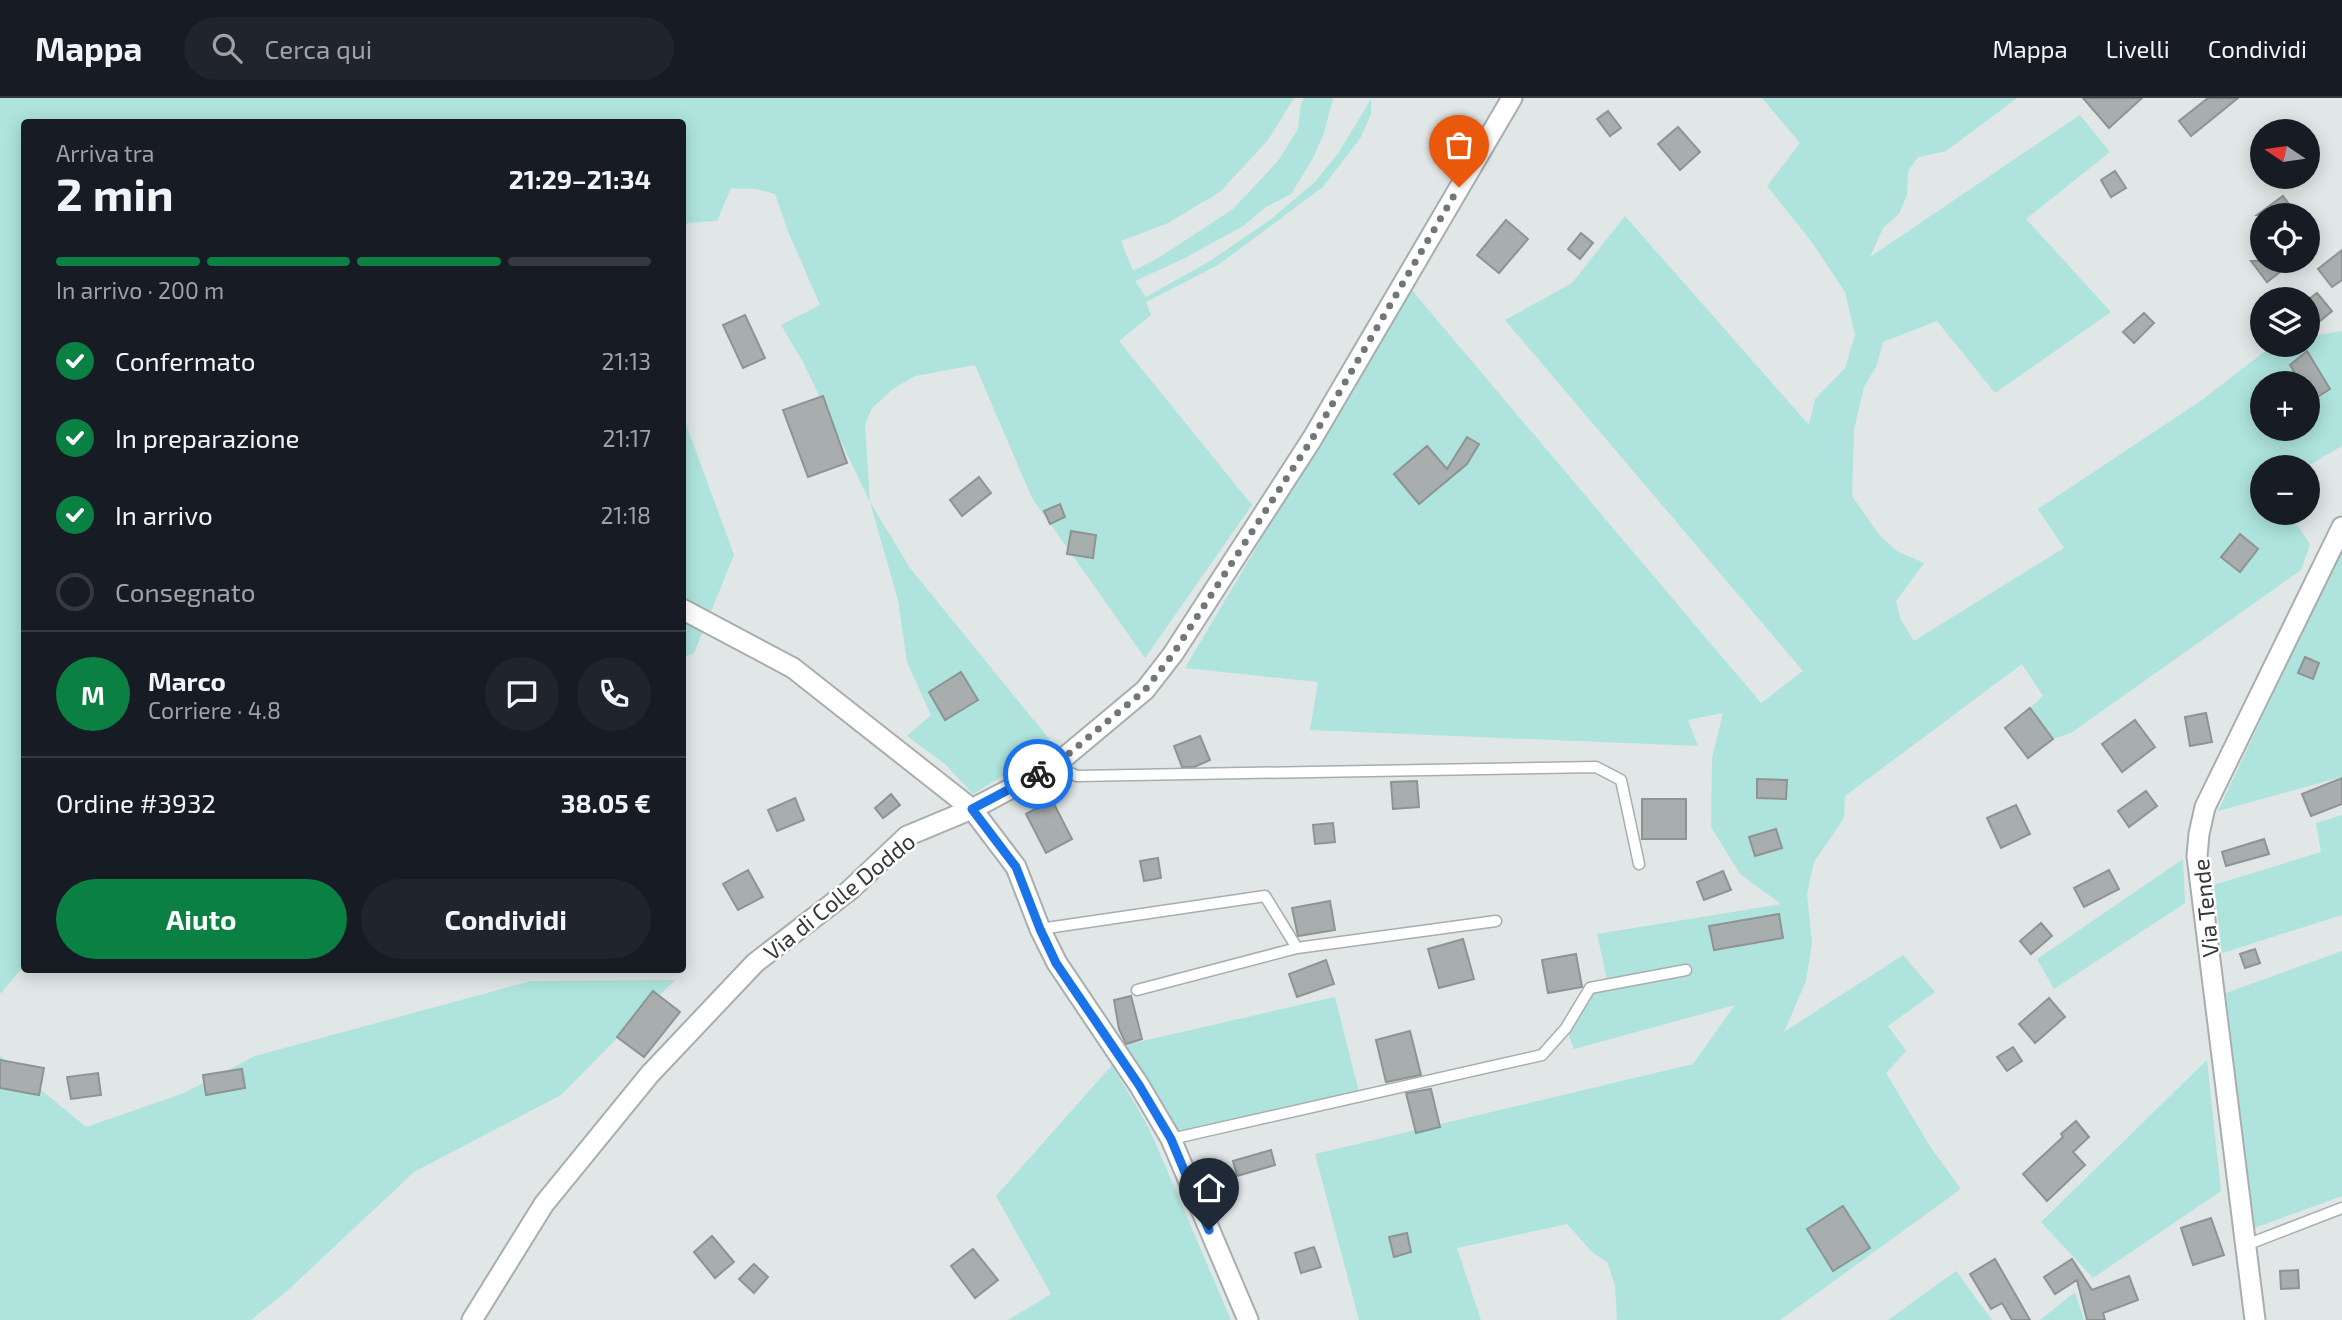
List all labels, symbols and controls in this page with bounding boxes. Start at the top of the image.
search box [184,17,674,80]
text: Mappa [35,28,142,68]
icon: search [208,29,246,67]
text: Cerca qui [264,33,372,64]
text: Mappa [1992,34,2068,63]
text: Livelli [2106,34,2170,63]
text: Condividi [2208,34,2307,63]
pin [1429,115,1489,187]
north arrow [2250,119,2320,189]
map controls [2250,119,2320,525]
icon: bag [1440,126,1478,164]
text: Arriva tra [56,139,155,167]
text: 21:29–21:34 [509,163,651,194]
text: 2 min [56,165,174,220]
button: locate [2250,203,2320,273]
text: In arrivo · 200 m [56,276,224,304]
button: layers [2250,287,2320,357]
icon: check [56,342,94,380]
text: Confermato [115,345,255,376]
text: 21:13 [602,347,651,375]
button: + [2250,371,2320,441]
icon: check [56,419,94,457]
text: In preparazione [115,422,299,453]
text: 21:17 [603,424,651,452]
button: − [2250,455,2320,525]
icon: check [56,496,94,534]
text: In arrivo [115,499,213,530]
text: 21:18 [600,501,651,529]
text: Consegnato [115,576,255,607]
button: chat [485,657,559,731]
button: phone [577,657,651,731]
text: Marco [148,665,226,696]
text: M [81,679,105,710]
text: Corriere · 4.8 [148,696,281,724]
courier [1003,739,1073,809]
icon: bike [1019,755,1057,793]
text: Ordine #3932 [56,787,216,818]
text: 38.05 € [561,787,651,818]
street label: Via di Colle Doddo [758,826,920,966]
street label: Via Tende [2186,857,2224,959]
button: Aiuto [56,879,347,959]
button: Condividi [361,879,651,959]
pin [1179,1158,1239,1230]
icon: home [1190,1169,1228,1207]

